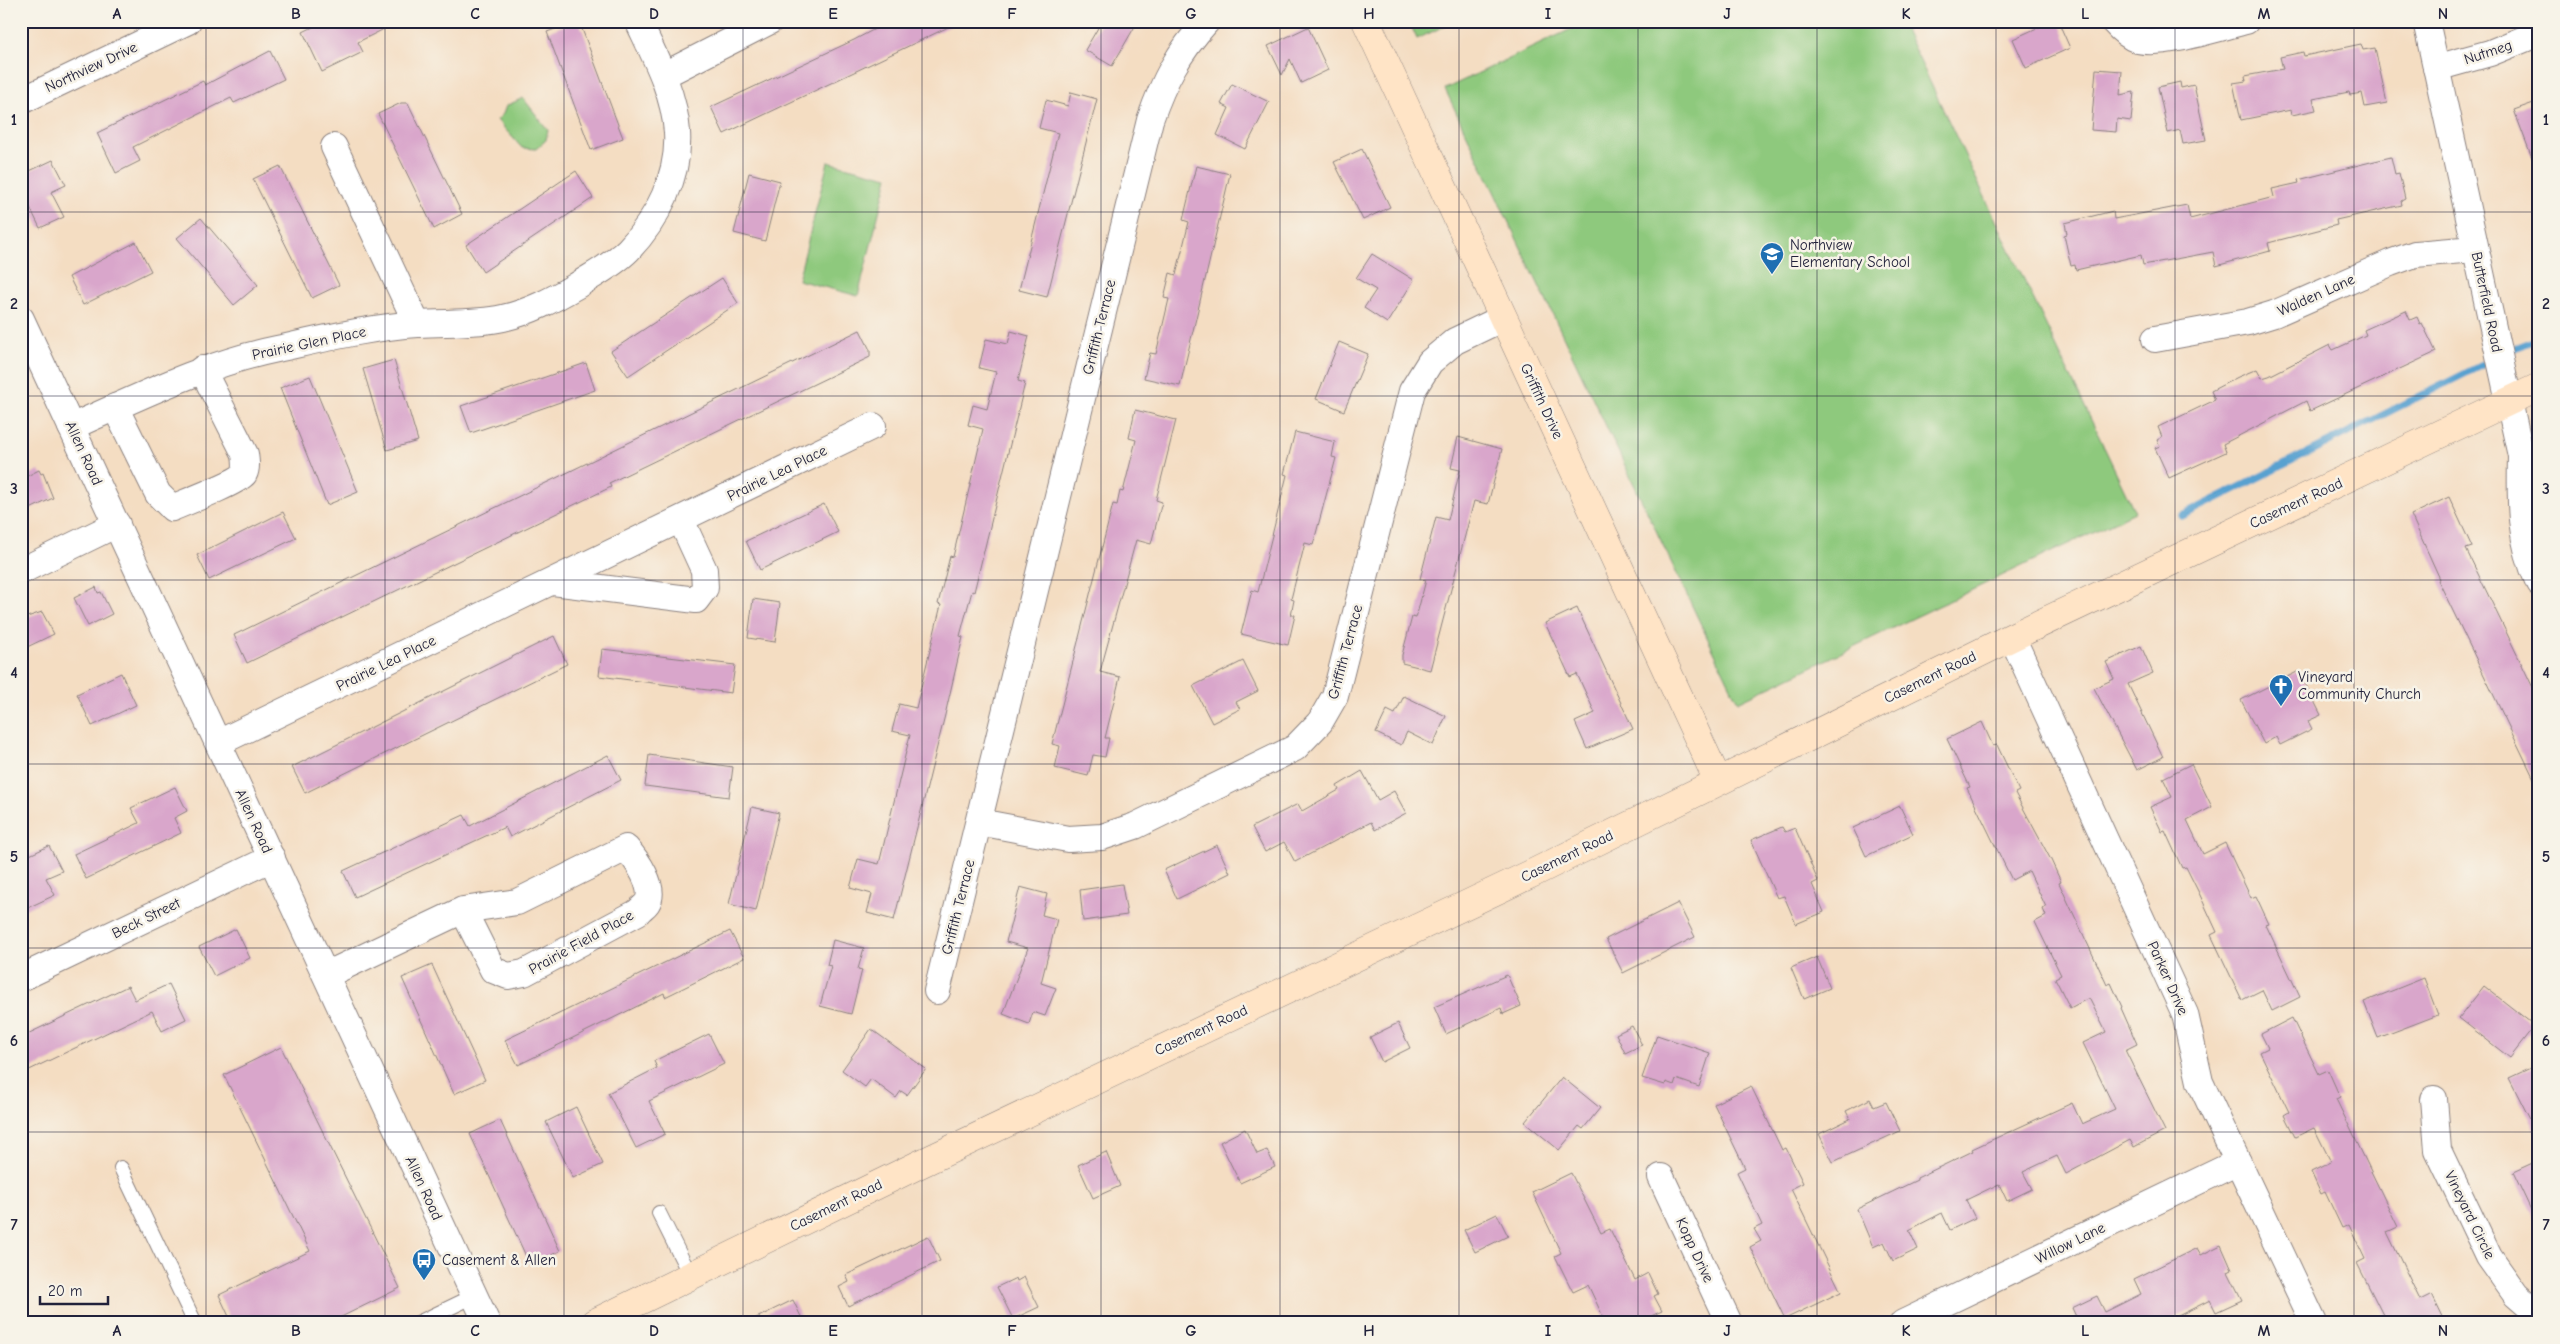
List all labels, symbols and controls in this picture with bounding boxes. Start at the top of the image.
text: A [113,5,122,23]
text: B [291,5,301,23]
text: C [470,5,480,23]
text: D [649,5,659,23]
text: E [828,5,838,23]
text: F [1007,5,1017,23]
text: G [1185,5,1197,23]
text: H [1363,5,1375,23]
text: I [1545,5,1551,23]
text: J [1723,5,1731,23]
text: K [1901,5,1911,23]
text: L [2081,5,2089,23]
text: M [2258,5,2271,23]
text: N [2438,5,2448,23]
street label: Nutmeg [2462,36,2514,68]
street label: Northview Drive [42,38,140,96]
text: 1 [11,111,17,129]
text: 1 [2543,111,2549,129]
place label: Northview Elementary School [1790,236,1910,271]
school or university icon: Northview Elementary School [1759,241,1785,275]
street label: Butterfield Road [2468,250,2506,354]
street label: Walden Lane [2275,270,2358,320]
street label: Griffith Terrace [1078,277,1120,376]
text: 2 [10,295,18,313]
text: 2 [2542,295,2550,313]
street label: Prairie Glen Place [250,322,368,364]
street label: Griffith Drive [1517,360,1568,442]
street label: Allen Road [61,418,107,488]
street label: Prairie Lea Place [724,441,830,505]
street label: Casement Road [2247,474,2345,532]
text: 3 [10,480,18,498]
text: 3 [2542,480,2550,498]
street label: Griffith Terrace [1324,602,1366,701]
street label: Prairie Lea Place [333,631,439,695]
street label: Casement Road [1881,647,1979,707]
text: 4 [10,664,18,682]
text: 4 [2542,664,2550,682]
place label: Vineyard Community Church [2298,668,2421,703]
church icon: Vineyard Community Church [2268,673,2294,707]
street label: Allen Road [231,786,277,856]
street label: Casement Road [1518,826,1616,886]
text: 5 [10,848,18,866]
text: 5 [2542,848,2550,866]
street label: Griffith Terrace [937,857,979,956]
street label: Beck Street [109,893,184,942]
street label: Prairie Field Place [525,906,637,978]
street label: Parker Drive [2144,938,2193,1018]
street label: Casement Road [1152,1001,1250,1059]
text: 6 [10,1032,18,1050]
text: 6 [2542,1032,2550,1050]
street label: Allen Road [401,1153,447,1223]
street label: Vineyard Circle [2441,1168,2499,1263]
street label: Casement Road [787,1175,885,1235]
street label: Kopp Drive [1672,1215,1718,1286]
text: 7 [10,1216,18,1234]
text: 7 [2542,1216,2550,1234]
street label: Willow Lane [2032,1218,2108,1268]
bus stop icon: Casement & Allen [411,1247,437,1281]
place label: Casement & Allen [442,1251,556,1269]
scale bar [40,1274,108,1306]
text: 20 m [48,1282,82,1300]
text: A [113,1322,122,1340]
text: B [291,1322,301,1340]
text: C [470,1322,480,1340]
text: D [649,1322,659,1340]
text: E [828,1322,838,1340]
text: F [1007,1322,1017,1340]
text: G [1185,1322,1197,1340]
text: H [1363,1322,1375,1340]
text: I [1545,1322,1551,1340]
text: J [1723,1322,1731,1340]
text: K [1901,1322,1911,1340]
text: L [2081,1322,2089,1340]
text: M [2258,1322,2271,1340]
text: N [2438,1322,2448,1340]

